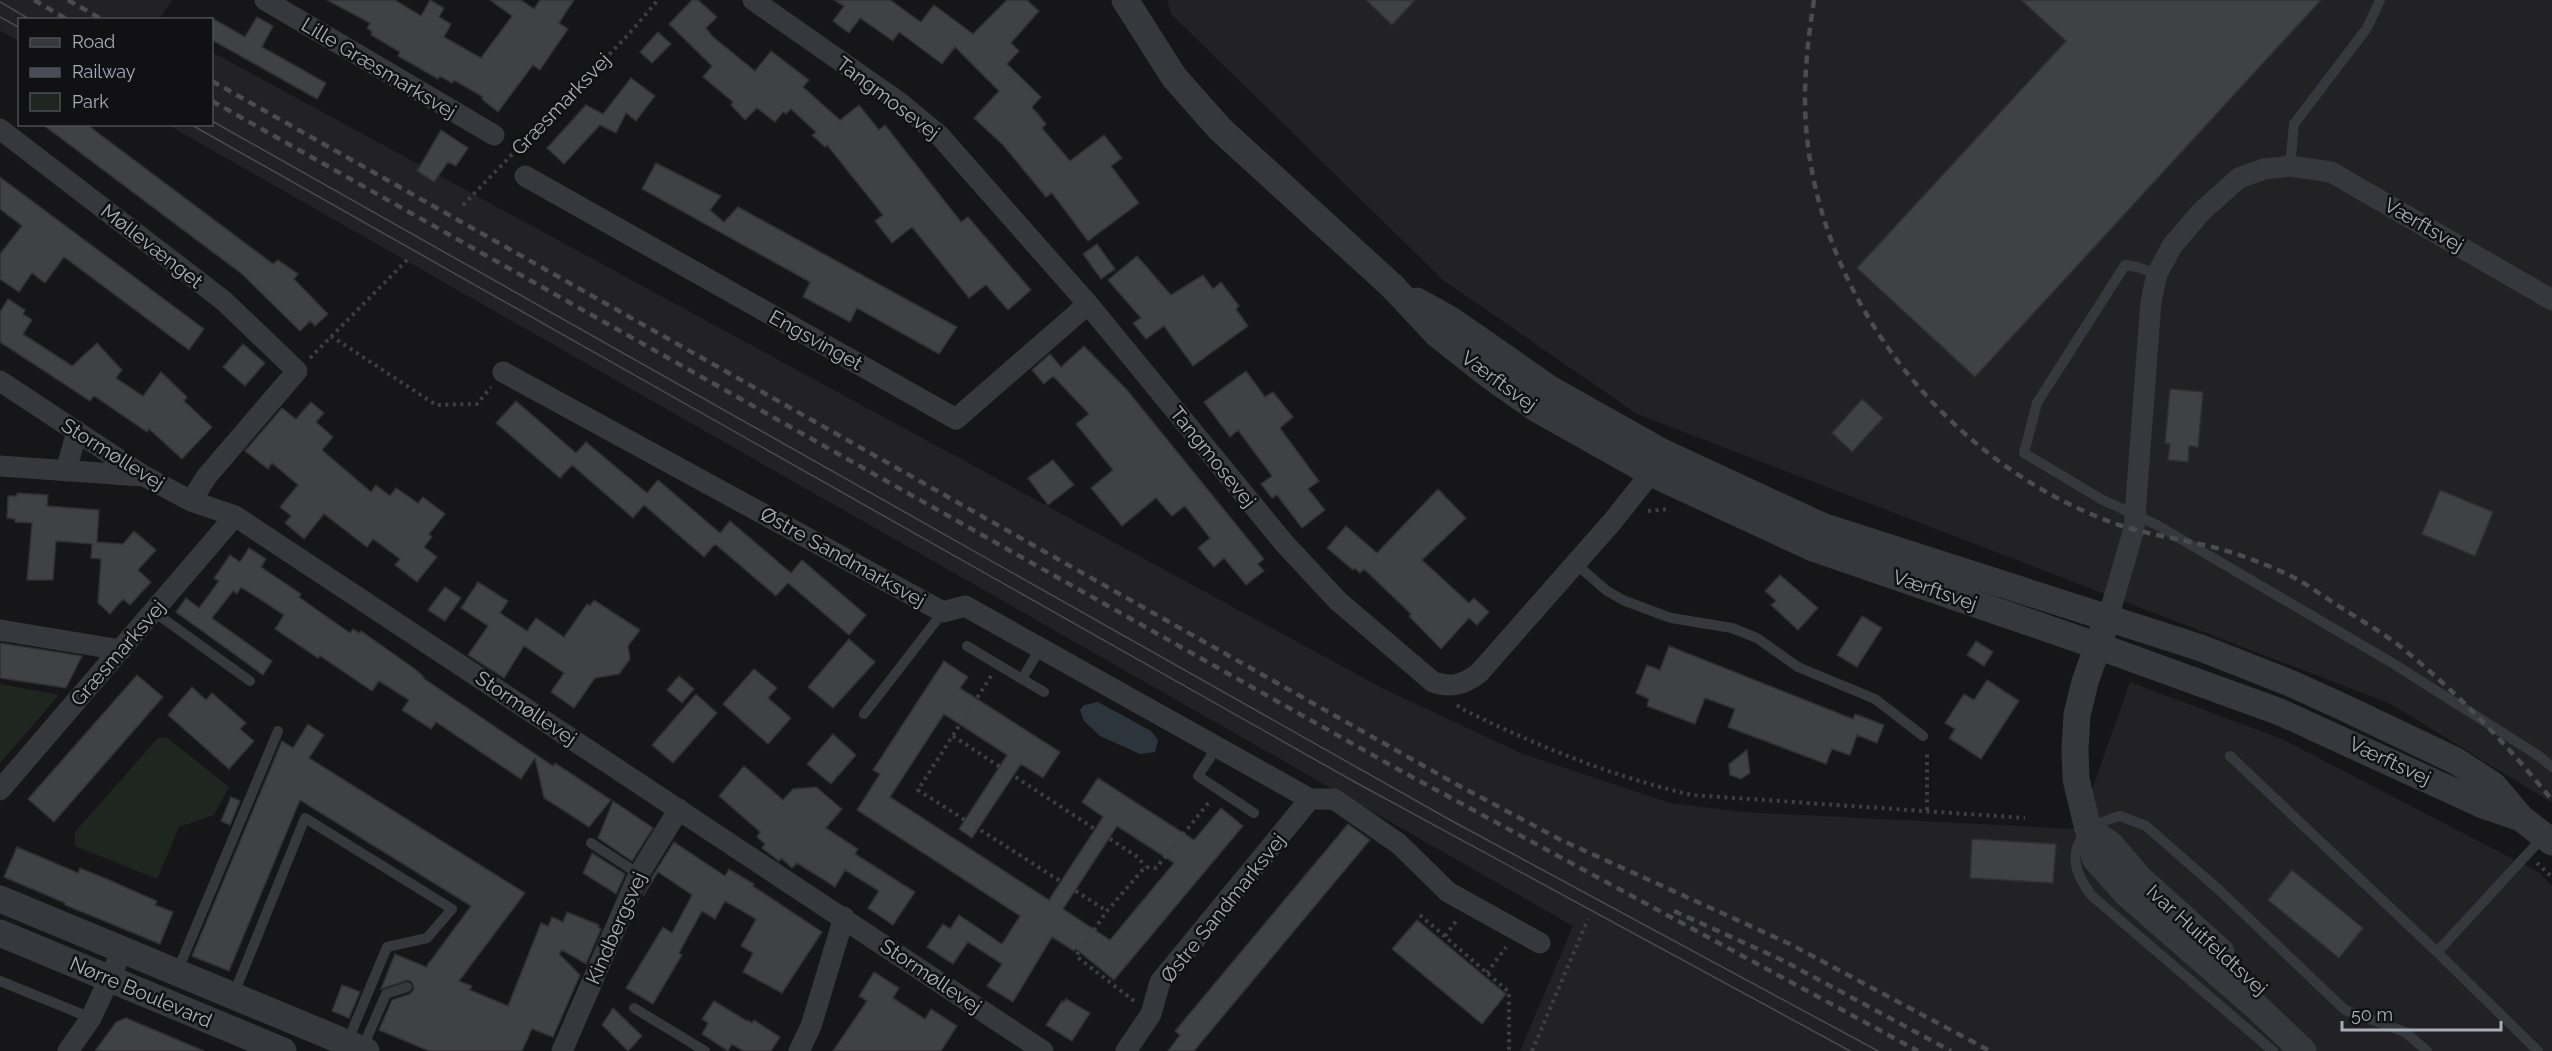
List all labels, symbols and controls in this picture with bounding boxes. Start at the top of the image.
street label: Lille Græsmarksvej [297,12,461,124]
legend [18,18,213,126]
text: Road [72,31,115,52]
street label: Græsmarksvej [506,48,616,160]
street label: Tangmosevej [832,51,944,145]
text: Railway [72,61,136,82]
text: Park [72,91,109,112]
street label: Værftsvej [2380,193,2468,257]
street label: Møllevænget [96,199,208,294]
street label: Engsvinget [765,305,867,376]
street label: Værftsvej [1457,346,1541,416]
street label: Tangmosevej [1165,402,1261,512]
street label: Stormøllevej [57,413,169,495]
street label: Østre Sandmarksvej [756,502,930,612]
street label: Værftsvej [1890,564,1980,616]
street label: Græsmarksvej [65,595,171,711]
street label: Stormøllevej [471,665,581,751]
street label: Værftsvej [2345,732,2435,790]
street label: Østre Sandmarksvej [1155,829,1291,987]
street label: Kindbergsvej [581,868,651,988]
street label: Ivar Huitfeldtsvej [2142,879,2272,1001]
street label: Stormøllevej [876,933,986,1019]
street label: Nørre Boulevard [66,951,216,1033]
scale bar [2342,994,2501,1032]
text: 50 m [2351,1004,2393,1025]

